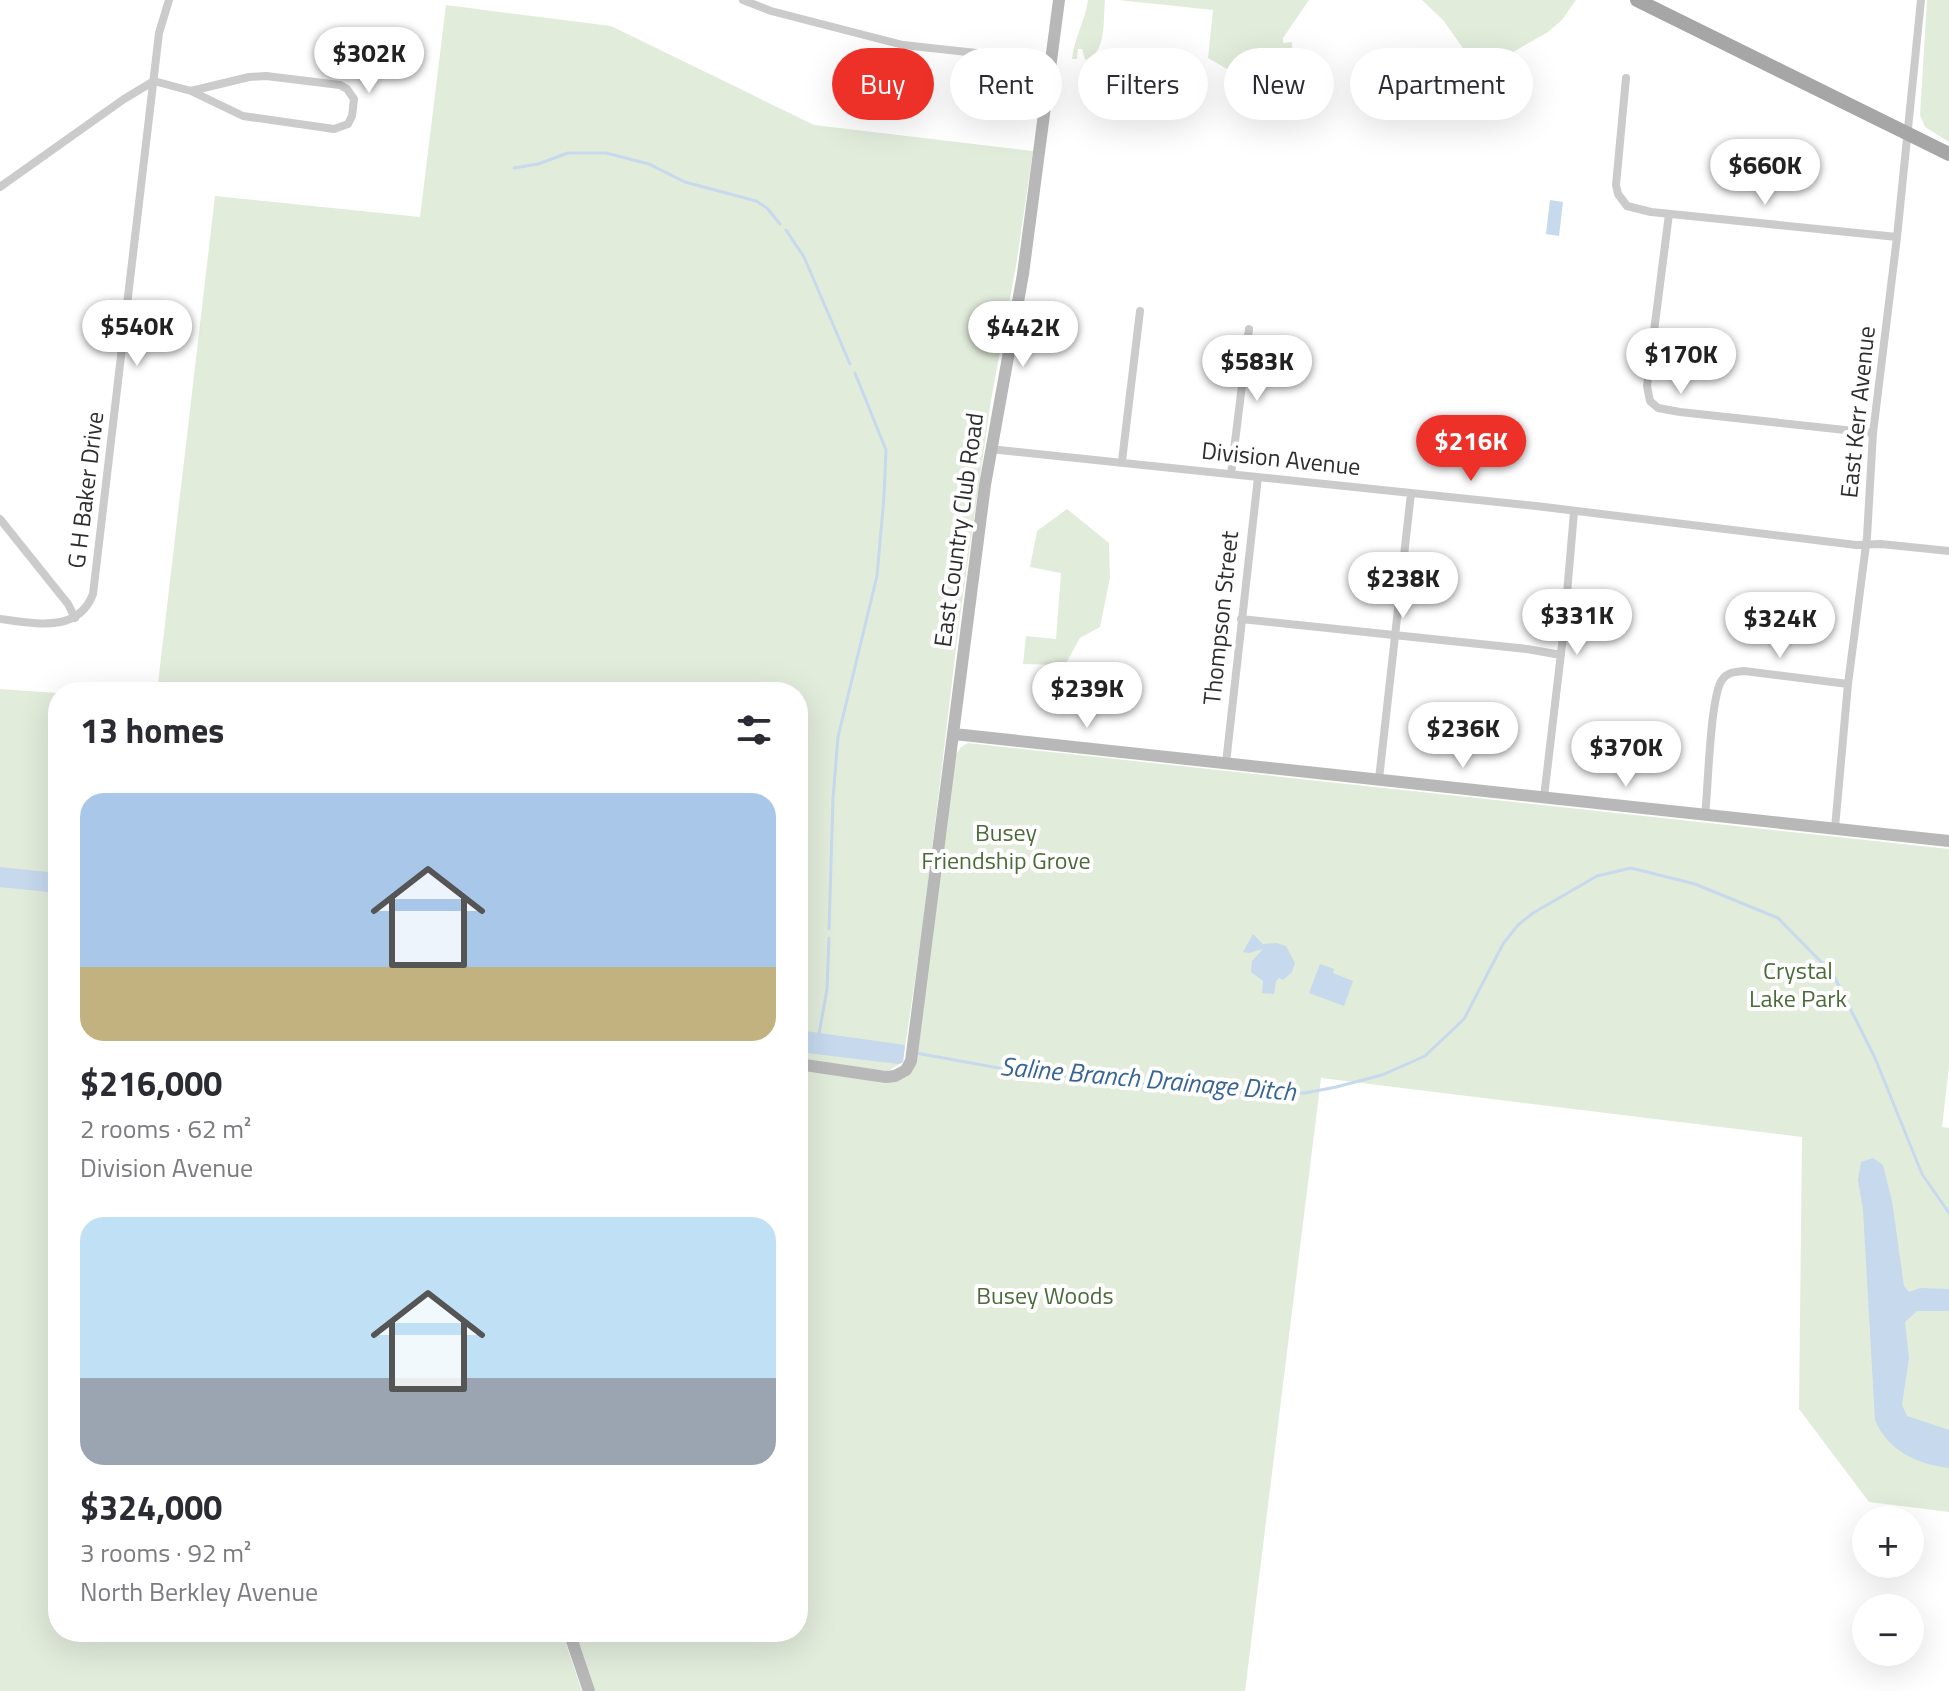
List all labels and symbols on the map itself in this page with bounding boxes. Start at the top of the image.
pin: $302K [313,27,425,95]
pin: $660K [1709,139,1821,207]
pin: $540K [81,300,193,368]
pin: $442K [967,301,1079,369]
street label: East Kerr Avenue [1830,324,1884,500]
pin: $170K [1625,328,1737,396]
pin: $583K [1201,335,1313,403]
street label: G H Baker Drive [58,409,112,570]
street label: East Country Club Road [924,410,992,649]
pin: $216K [1415,415,1527,483]
street label: Division Avenue [1200,432,1362,484]
street label: Thompson Street [1193,529,1247,707]
pin: $238K [1347,552,1459,620]
pin: $331K [1521,589,1633,657]
pin: $324K [1724,592,1836,660]
pin: $239K [1031,662,1143,730]
pin: $236K [1407,702,1519,770]
pin: $370K [1570,721,1682,789]
park label: Busey Friendship Grove [921,814,1091,878]
park label: Crystal Lake Park [1749,952,1848,1016]
water label: Saline Branch Drainage Ditch [999,1046,1298,1111]
park label: Busey Woods [976,1277,1114,1313]

